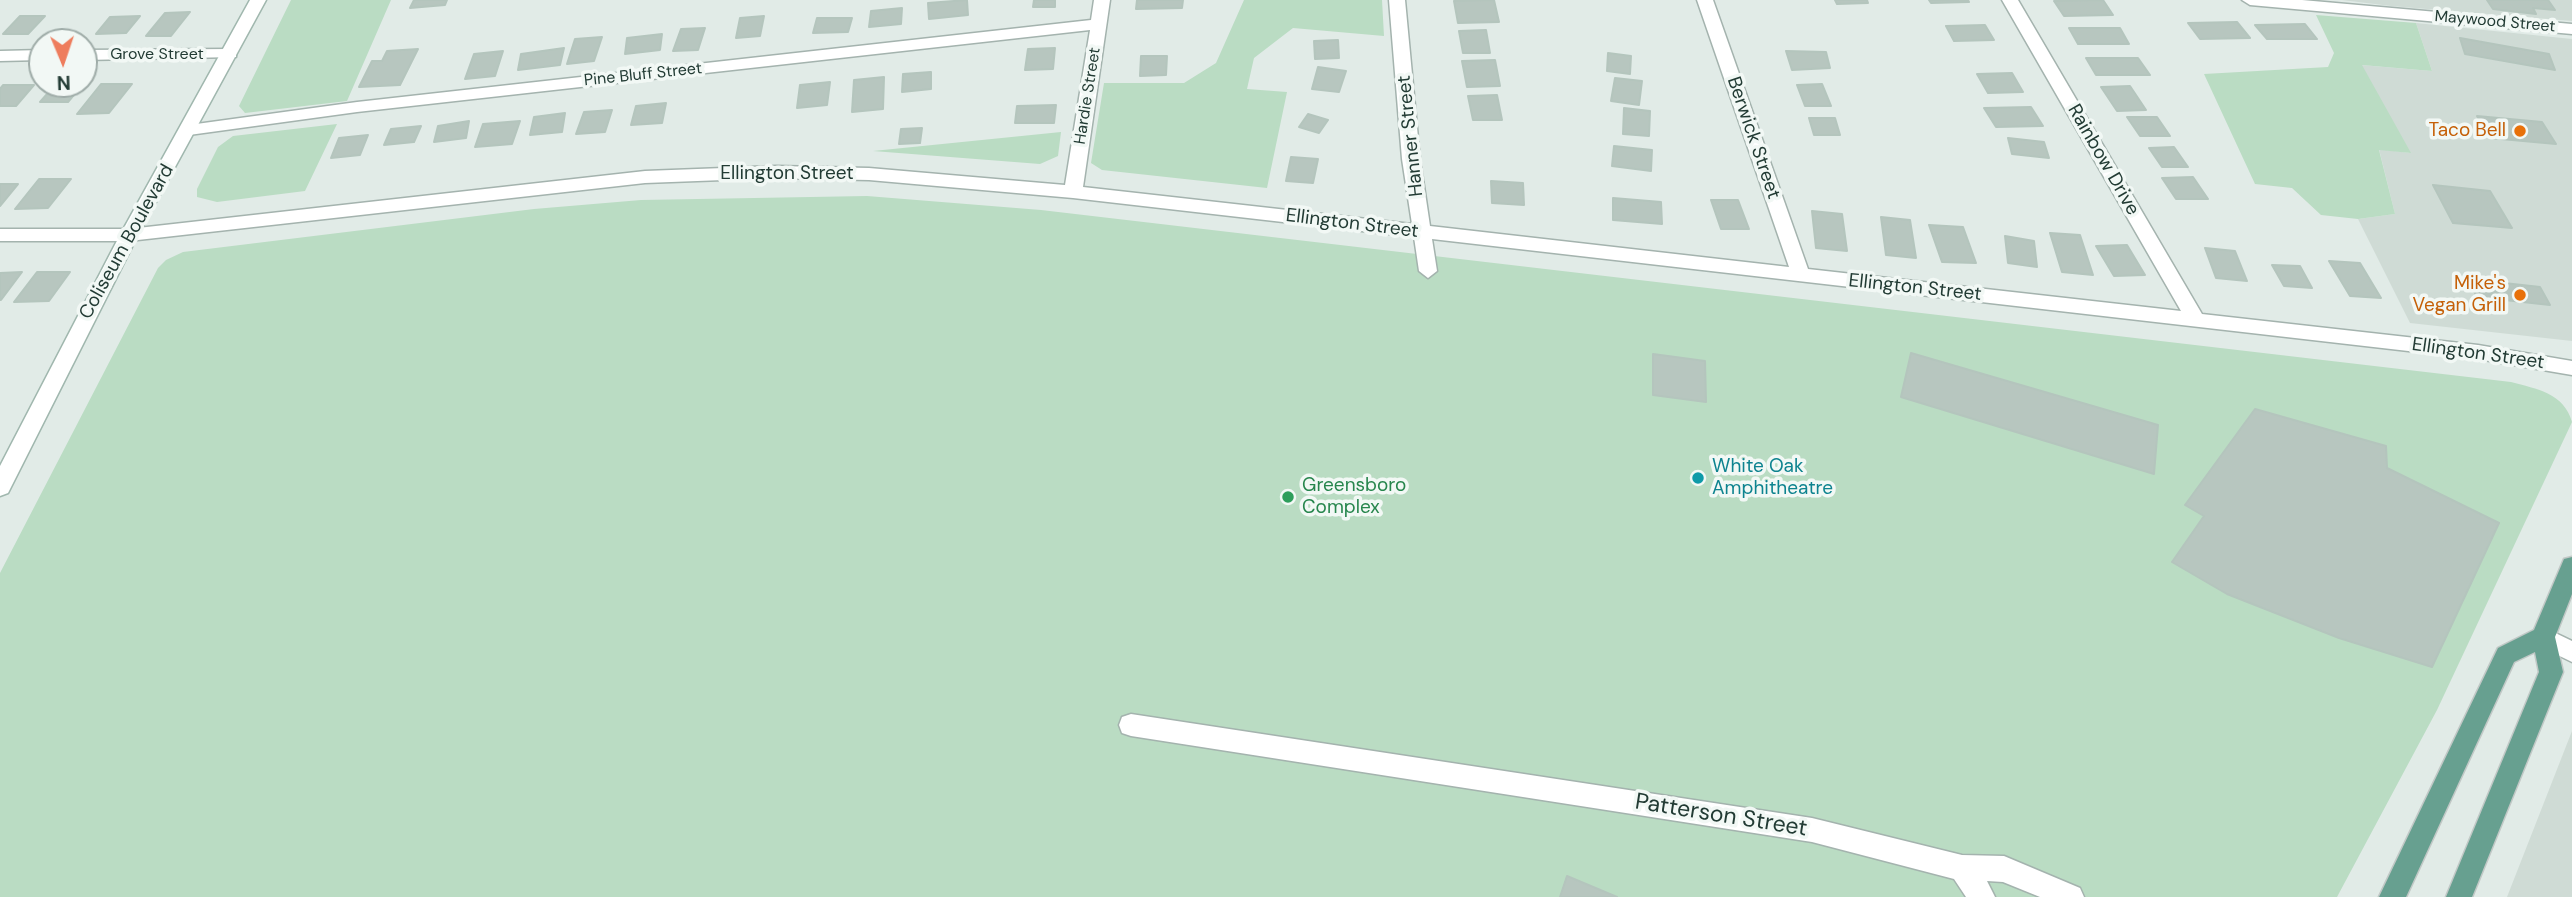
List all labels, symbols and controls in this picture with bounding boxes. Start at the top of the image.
street label: Maywood Street [2434,7,2556,37]
north arrow [28,28,98,98]
street label: Grove Street [110,45,204,65]
street label: Hardie Street [1071,46,1105,146]
street label: Pine Bluff Street [583,59,703,91]
text: N [56,70,71,95]
street label: Hanner Street [1393,74,1429,198]
street label: Berwick Street [1721,74,1785,202]
street label: Rainbow Drive [2062,101,2144,219]
place label: Taco Bell [2428,120,2506,142]
marker: Taco Bell [2512,123,2528,139]
street label: Coliseum Boulevard [75,161,179,323]
street label: Ellington Street [720,163,854,185]
street label: Ellington Street [1284,205,1420,243]
street label: Ellington Street [1847,270,1983,306]
place label: Mike's Vegan Grill [2412,273,2506,317]
marker: Mike's Vegan Grill [2512,287,2528,303]
street label: Ellington Street [2410,333,2546,375]
place label: White Oak Amphitheatre [1712,456,1833,500]
marker: White Oak Amphitheatre [1690,470,1706,486]
place label: Greensboro Complex [1302,475,1406,519]
marker: Greensboro Complex [1280,489,1296,505]
street label: Patterson Street [1633,789,1809,843]

